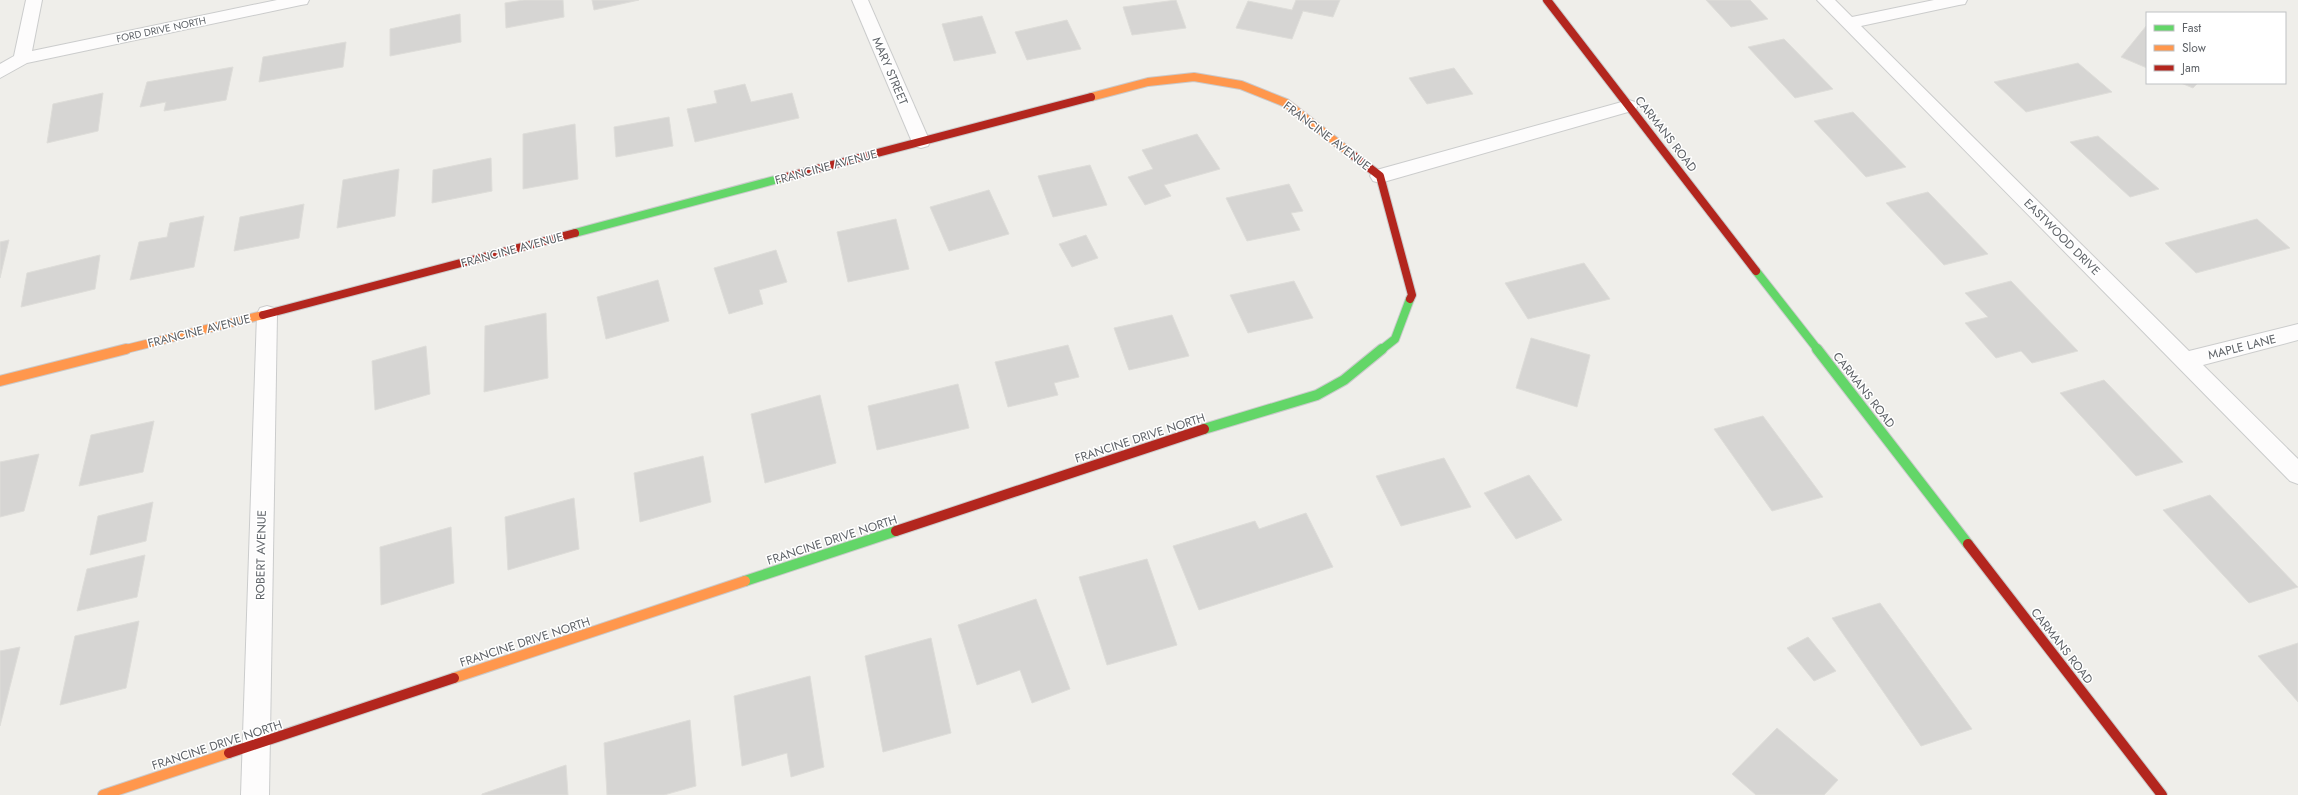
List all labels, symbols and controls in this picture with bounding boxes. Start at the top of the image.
legend [2146,12,2286,84]
street label: FORD DRIVE NORTH [115,13,207,46]
text: Fast [2182,19,2201,37]
street label: MARY STREET [868,34,913,108]
text: Slow [2182,39,2207,57]
text: Jam [2180,59,2200,77]
street label: CARMANS ROAD [1631,92,1701,176]
street label: FRANCINE AVENUE [1280,97,1374,175]
street label: FRANCINE AVENUE [773,145,879,189]
street label: EASTWOOD DRIVE [2020,195,2104,279]
street label: FRANCINE AVENUE [459,228,565,272]
street label: FRANCINE AVENUE [146,310,252,352]
street label: MAPLE LANE [2206,330,2278,364]
street label: CARMANS ROAD [1829,348,1899,432]
street label: FRANCINE DRIVE NORTH [1072,408,1208,468]
street label: ROBERT AVENUE [251,510,271,600]
street label: FRANCINE DRIVE NORTH [764,510,900,570]
street label: CARMANS ROAD [2027,604,2097,688]
street label: FRANCINE DRIVE NORTH [457,612,593,672]
street label: FRANCINE DRIVE NORTH [149,715,285,775]

